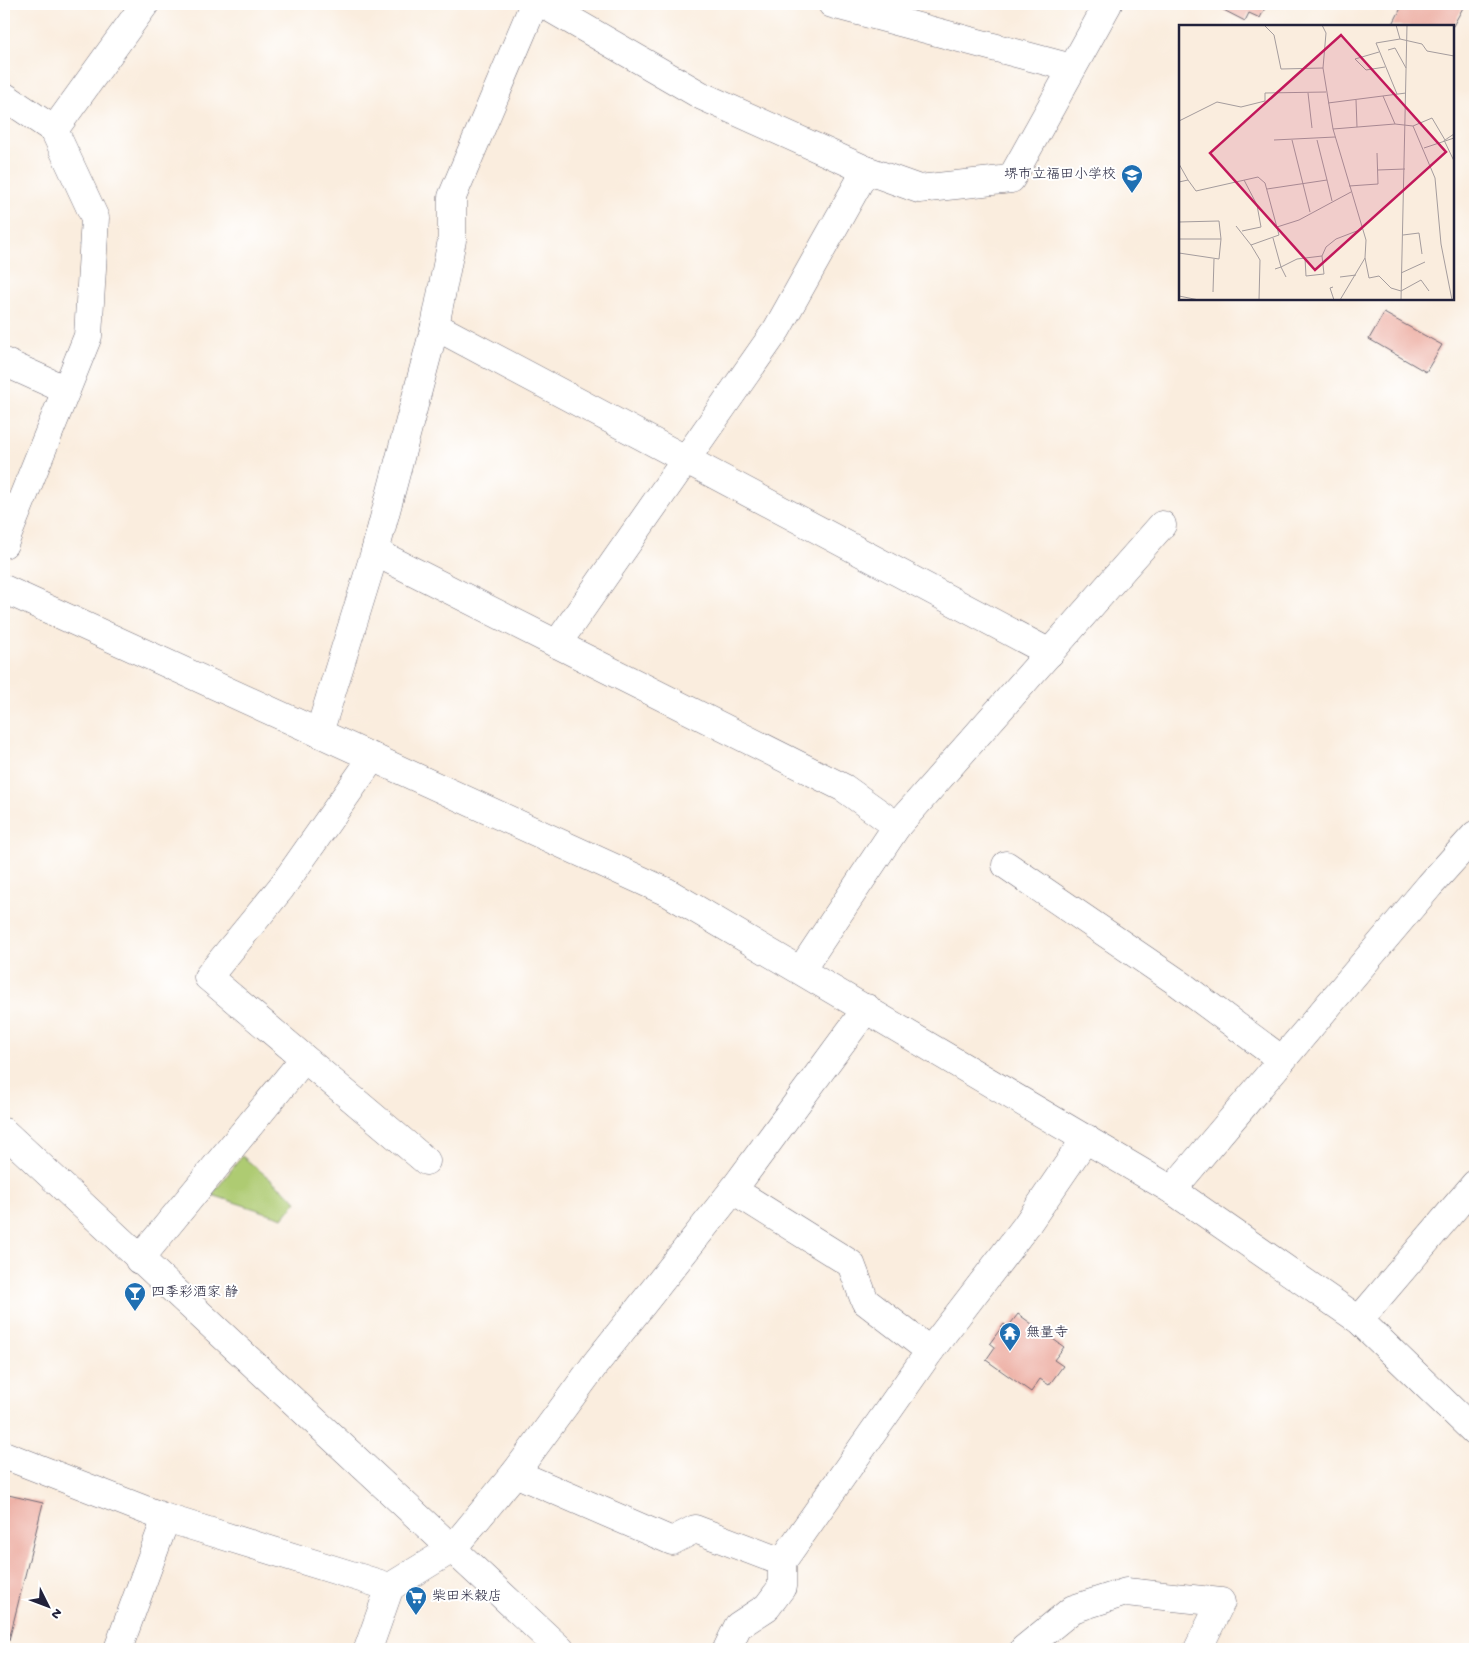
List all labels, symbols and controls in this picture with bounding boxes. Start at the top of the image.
inset map [1179,25,1454,300]
school or university icon: 堺市立福田小学校 [1120,163,1144,194]
place label: 堺市立福田小学校 [1004,167,1116,184]
bar icon: 四季彩酒家 静 [123,1281,147,1312]
place label: 四季彩酒家 静 [151,1284,238,1302]
temple icon: 無量寺 [998,1321,1022,1352]
place label: 無量寺 [1026,1325,1068,1342]
north arrow [22,1580,72,1630]
supermarket icon: 柴田米穀店 [404,1585,428,1616]
place label: 柴田米穀店 [432,1589,502,1606]
text: N [46,1604,65,1622]

